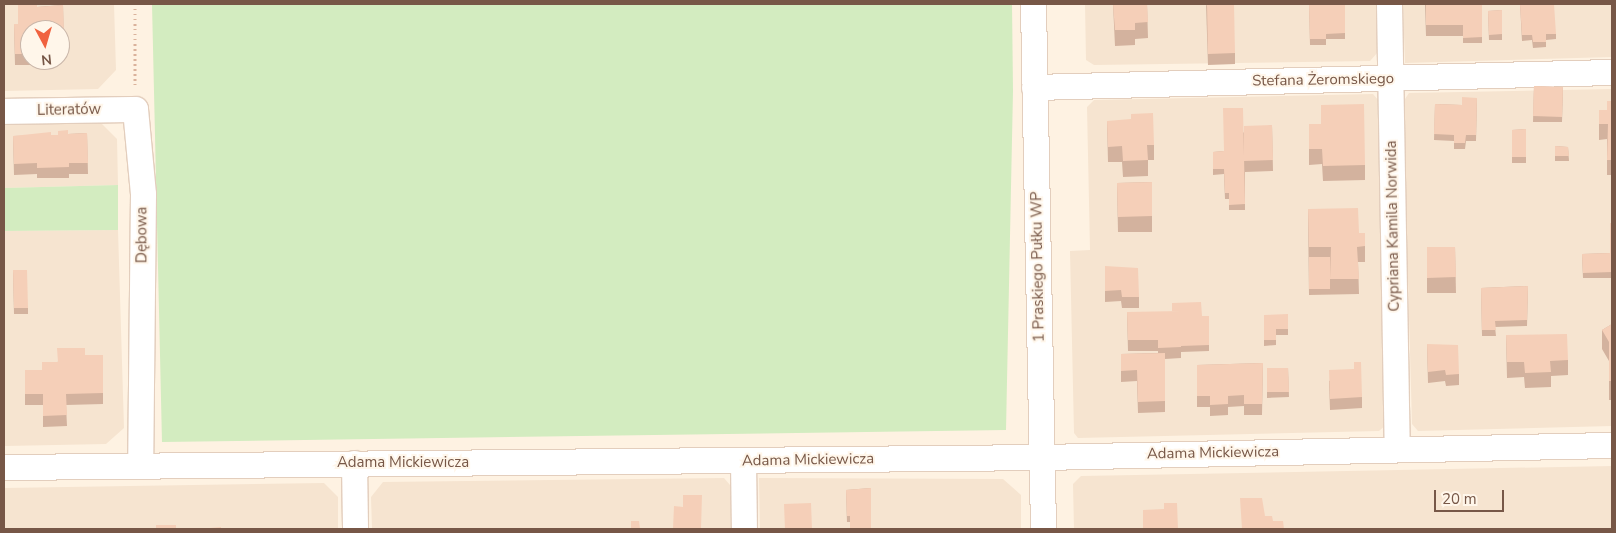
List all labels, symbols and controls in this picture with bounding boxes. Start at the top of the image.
north arrow [20,20,70,70]
text: N [40,49,53,69]
street label: Stefana Żeromskiego [1252,70,1394,90]
street label: Literatów [37,100,101,120]
street label: Cypriana Kamila Norwida [1383,140,1403,312]
street label: 1 Praskiego Pułku WP [1028,192,1048,342]
street label: Dębowa [133,207,151,263]
street label: Adama Mickiewicza [1147,443,1279,463]
street label: Adama Mickiewicza [742,450,874,470]
street label: Adama Mickiewicza [337,454,469,472]
scale bar [1436,480,1506,512]
text: 20 m [1442,489,1477,509]

